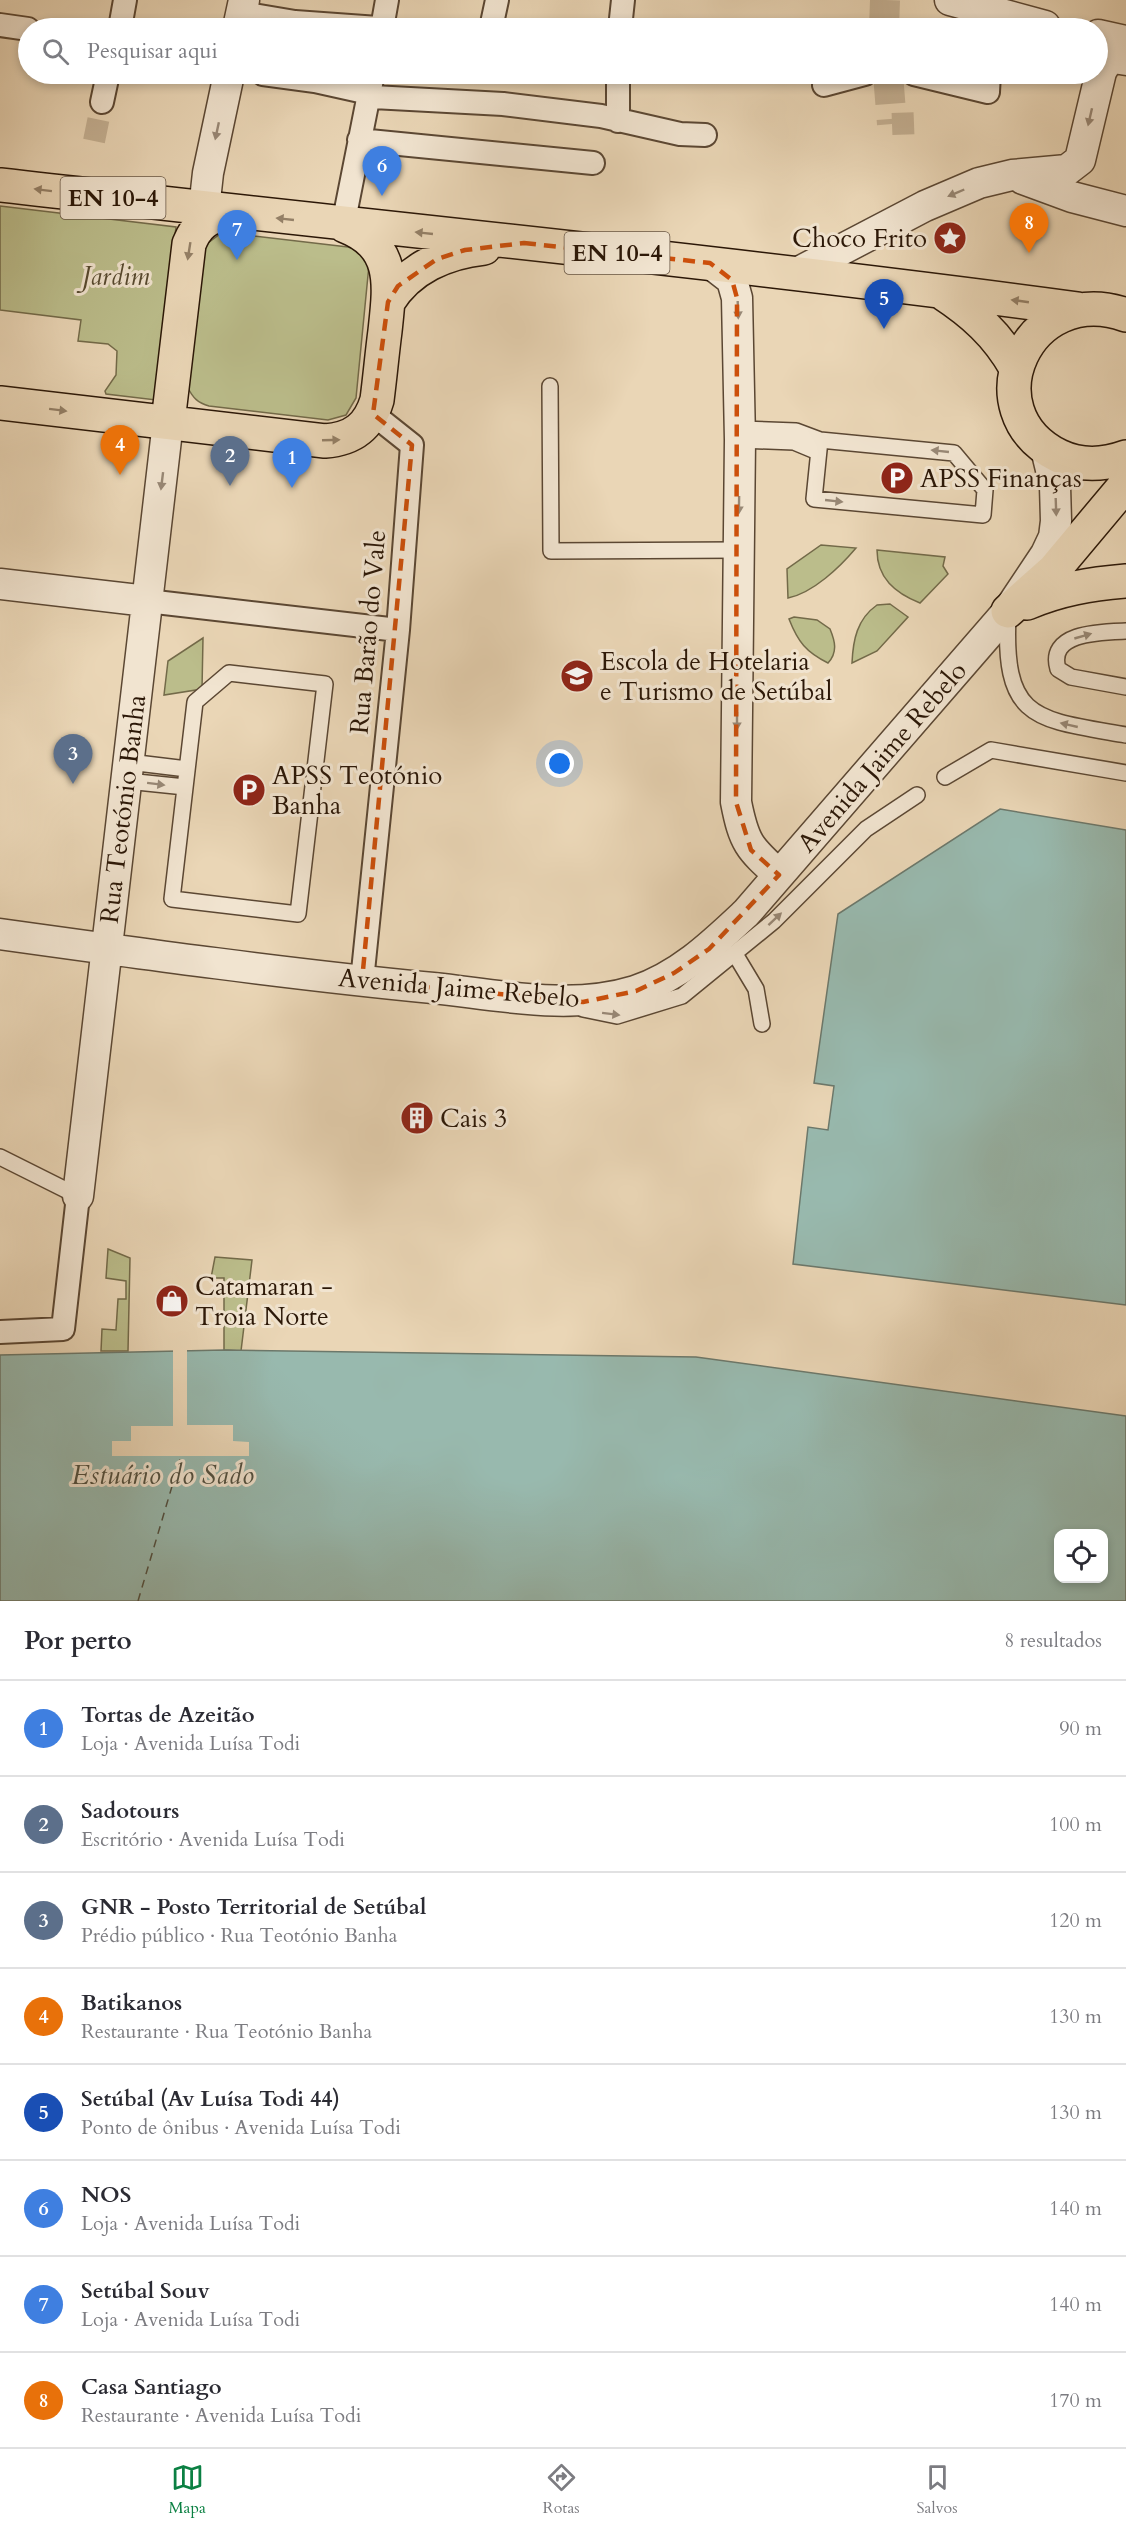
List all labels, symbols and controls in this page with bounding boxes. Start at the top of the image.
search box [18,18,1108,84]
icon: search [39,35,72,68]
text: Pesquisar aqui [87,36,218,66]
one-way arrow [1085,108,1094,127]
one-way arrow [211,121,221,140]
pin: 6 [362,146,401,196]
road number: EN 10-4 [60,177,166,219]
one-way arrow [33,185,52,195]
one-way arrow [947,189,965,198]
pin: 8 [1010,204,1048,253]
pin: 7 [218,210,256,260]
one-way arrow [275,214,294,224]
place icon: Choco Frito [932,220,968,256]
place label: Choco Frito [792,221,927,256]
one-way arrow [414,228,433,238]
road number: EN 10-4 [564,232,670,274]
one-way arrow [184,241,193,260]
park label: Jardim [76,259,150,294]
pin: 5 [864,280,904,329]
one-way arrow [1011,297,1030,306]
one-way arrow [733,300,742,319]
one-way arrow [49,405,68,415]
pin: 4 [100,426,140,475]
one-way arrow [321,435,340,445]
pin: 2 [210,436,250,486]
pin: 1 [272,438,312,488]
one-way arrow [931,447,950,456]
parking icon: APSS Finanças [879,460,915,496]
place label: APSS Finanças [920,461,1082,496]
one-way arrow [157,471,166,490]
one-way arrow [734,495,744,514]
one-way arrow [824,496,843,505]
one-way arrow [1051,497,1060,516]
street label: Rua Barão do Vale [342,528,394,736]
one-way arrow [1075,631,1093,640]
place label: Escola de Hotelaria e Turismo de Setúbal [600,644,833,709]
street label: Avenida Jaime Rebelo [789,654,975,860]
school or university icon: Escola de Hotelaria e Turismo de Setúbal [559,658,595,694]
street label: Rua Teotónio Banha [92,693,154,925]
one-way arrow [732,711,742,730]
one-way arrow [1059,719,1078,729]
pin: 3 [54,734,92,784]
your location [545,749,574,778]
place label: APSS Teotónio Banha [272,758,442,823]
parking icon: APSS Teotónio Banha [231,772,267,808]
one-way arrow [146,779,165,789]
one-way arrow [767,912,782,926]
street label: Avenida Jaime Rebelo [337,960,581,1016]
one-way arrow [602,1009,621,1019]
building icon: Cais 3 [399,1100,435,1136]
place label: Cais 3 [440,1101,507,1136]
place label: Catamaran - Troia Norte [195,1269,333,1334]
shop icon: Catamaran - Troia Norte [154,1283,190,1319]
water label: Estuário do Sado [72,1457,255,1494]
map controls [1054,1529,1108,1583]
button: locate [1054,1529,1108,1583]
text: Por perto [24,1623,132,1658]
text: 8 resultados [1004,1627,1102,1654]
text: Tortas de Azeitão [81,1700,255,1730]
text: 1 [38,1715,49,1742]
text: 90 m [1059,1715,1102,1742]
text: Loja · Avenida Luísa Todi [81,1730,300,1757]
text: Sadotours [81,1796,179,1826]
text: 2 [38,1811,49,1838]
text: 100 m [1049,1811,1102,1838]
text: Escritório · Avenida Luísa Todi [81,1826,345,1853]
text: GNR - Posto Territorial de Setúbal [81,1892,426,1922]
text: 3 [38,1907,49,1934]
text: 120 m [1049,1907,1102,1934]
text: Prédio público · Rua Teotónio Banha [81,1922,397,1949]
text: Batikanos [81,1988,182,2018]
text: 4 [38,2003,49,2030]
text: 130 m [1049,2003,1102,2030]
text: Restaurante · Rua Teotónio Banha [81,2018,372,2045]
text: Setúbal (Av Luísa Todi 44) [81,2084,340,2114]
text: 5 [38,2099,49,2126]
text: 130 m [1049,2099,1102,2126]
text: Ponto de ônibus · Avenida Luísa Todi [81,2114,401,2141]
text: NOS [81,2180,131,2210]
text: 6 [38,2195,49,2222]
text: 140 m [1049,2195,1102,2222]
text: Loja · Avenida Luísa Todi [81,2210,300,2237]
text: Setúbal Souv [81,2276,210,2306]
text: 7 [38,2291,49,2318]
text: 140 m [1049,2291,1102,2318]
text: Loja · Avenida Luísa Todi [81,2306,300,2333]
text: Casa Santiago [81,2372,222,2402]
text: 8 [38,2387,49,2414]
text: 170 m [1049,2387,1102,2414]
text: Restaurante · Avenida Luísa Todi [81,2402,361,2429]
tab: Mapa [168,2461,206,2519]
tab: Rotas [543,2461,580,2519]
tab: Salvos [916,2461,958,2519]

